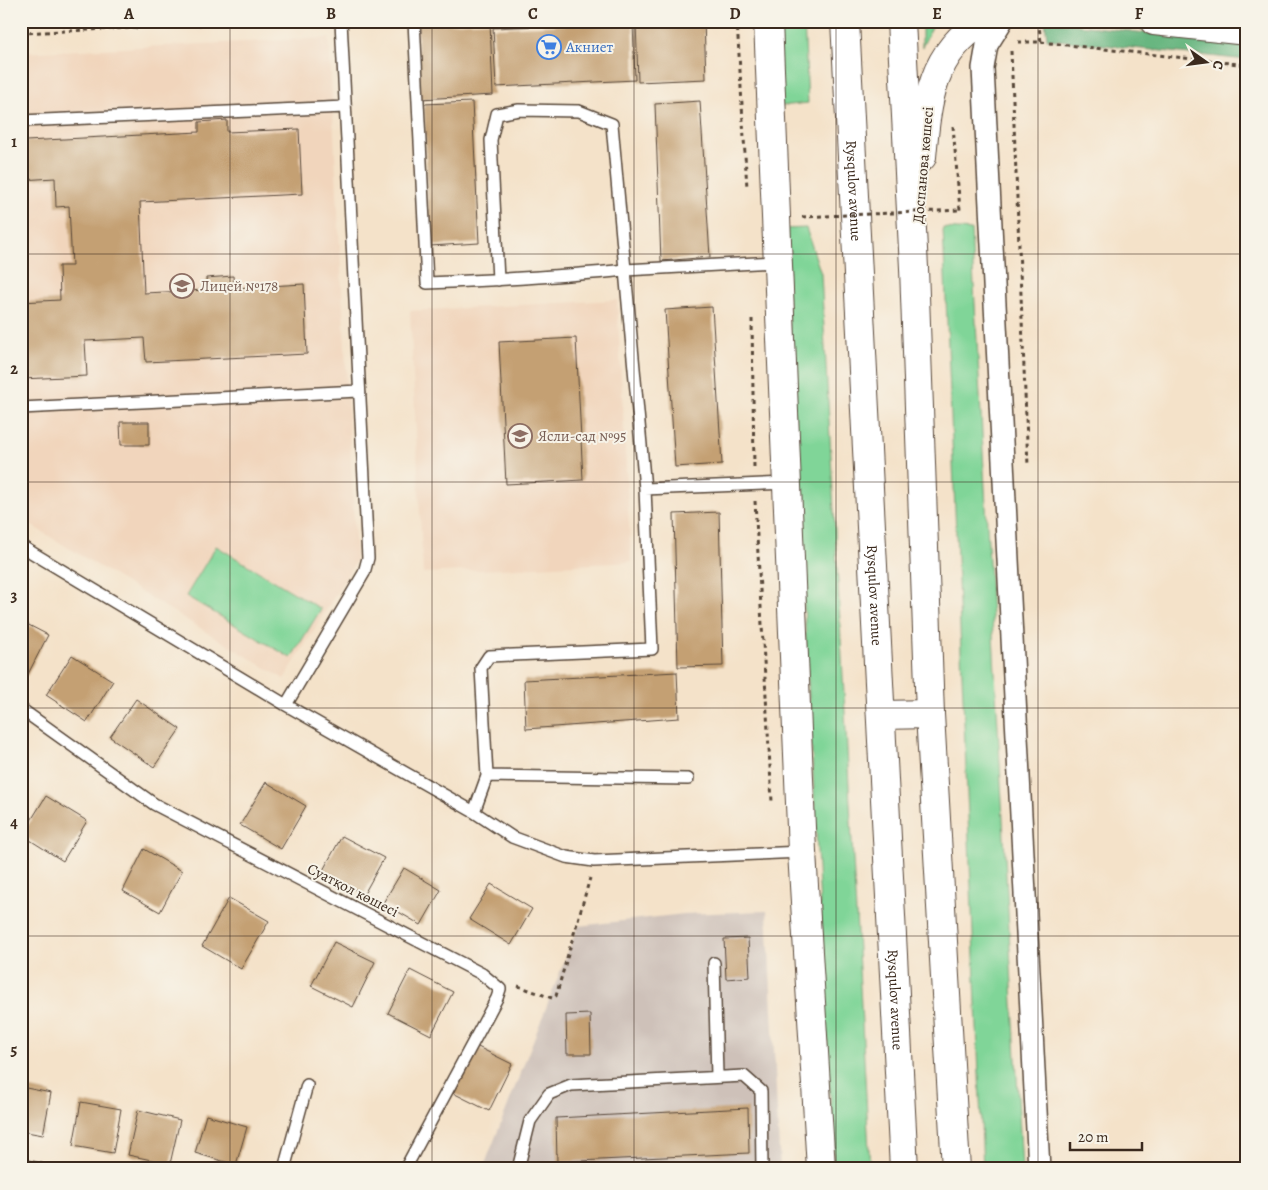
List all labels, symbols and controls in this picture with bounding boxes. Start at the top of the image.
text: A [123,3,135,25]
text: B [326,3,336,25]
text: C [528,3,538,25]
text: D [729,3,741,25]
text: E [932,3,942,25]
text: F [1135,3,1144,25]
supermarket icon: Акниет [536,34,562,60]
place label: Акниет [565,37,614,57]
north arrow [1180,38,1230,88]
text: С [1208,59,1228,72]
street label: Доспанова көшесі [908,106,938,224]
text: 1 [11,131,17,153]
street label: Rysqulov avenue [841,140,866,242]
school or university icon: Лицей №178 [169,273,195,299]
place label: Лицей №178 [200,276,278,296]
text: 2 [10,358,18,380]
school or university icon: Ясли-сад №95 [507,423,533,449]
place label: Ясли-сад №95 [538,426,627,446]
street label: Rysqulov avenue [862,544,887,646]
text: 3 [11,585,18,607]
text: 4 [10,812,18,834]
street label: Суатқол көшесі [304,858,402,922]
street label: Rysqulov avenue [883,949,908,1051]
text: 5 [11,1039,18,1061]
scale bar [1070,1120,1143,1152]
text: 20 m [1078,1127,1109,1147]

